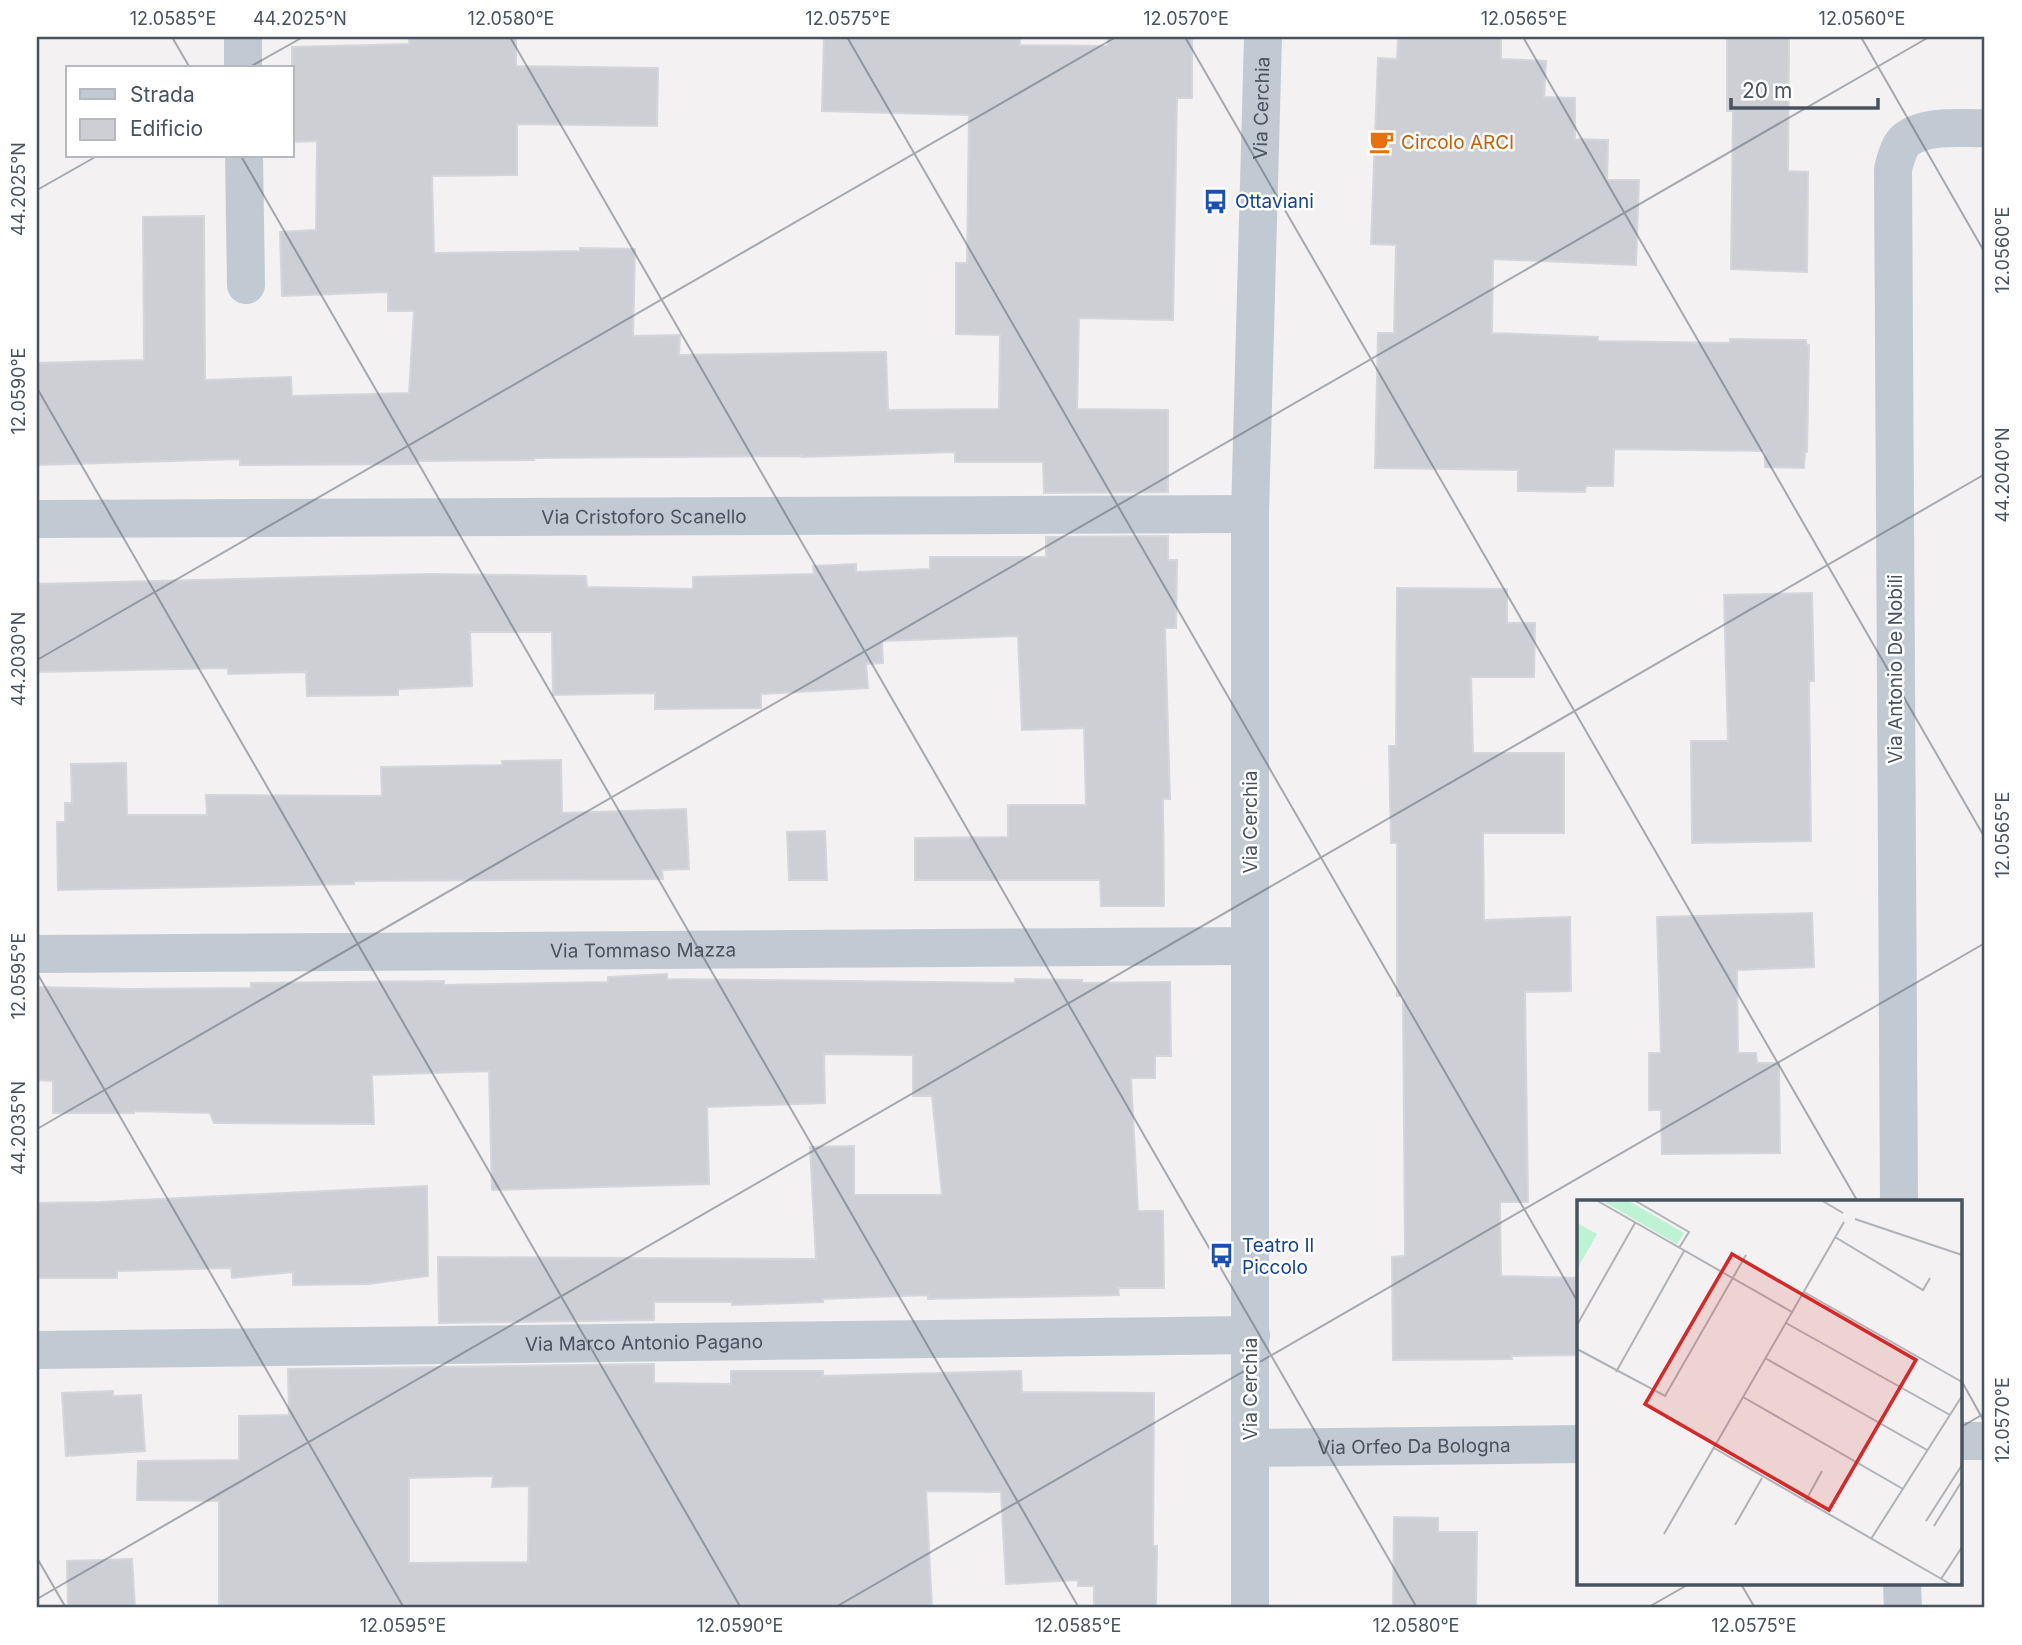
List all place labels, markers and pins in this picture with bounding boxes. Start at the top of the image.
cafe icon: Circolo ARCI [1367,128,1395,156]
place label: Circolo ARCI [1401,131,1514,154]
bus stop icon: Ottaviani [1201,187,1229,215]
place label: Ottaviani [1235,190,1314,213]
place label: Teatro Il Piccolo [1242,1234,1314,1279]
bus stop icon: Teatro Il Piccolo [1208,1242,1236,1270]

